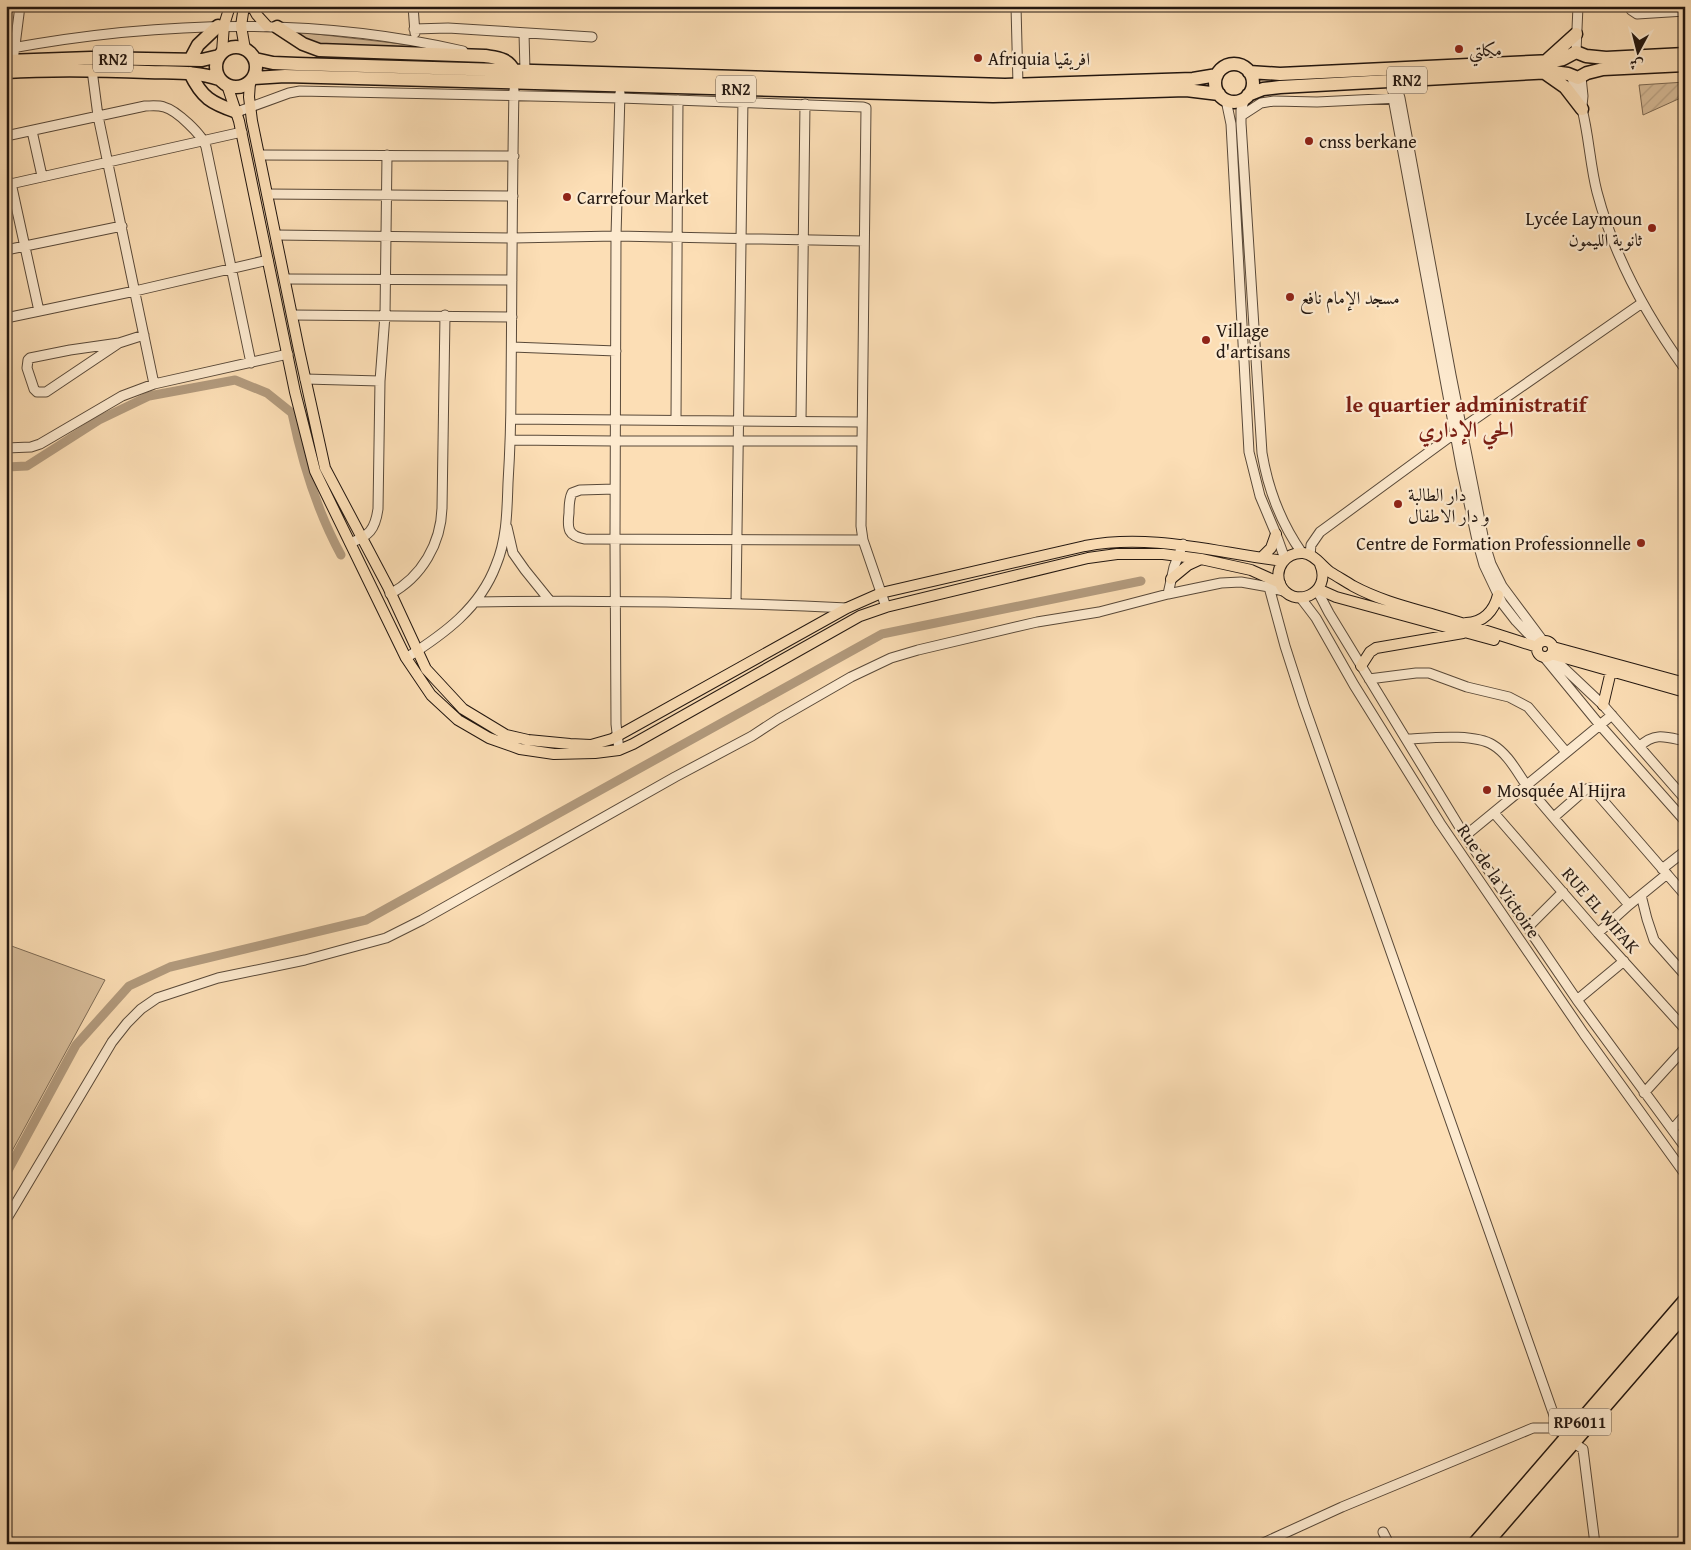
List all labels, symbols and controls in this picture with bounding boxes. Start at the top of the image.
north arrow [1614,28,1664,78]
place label: مكلتي [1469,36,1502,67]
marker: مكلتي [1453,43,1465,55]
place label: Afriquia افريقيا [988,45,1090,72]
road number: RN2 [93,46,133,72]
marker: Afriquia افريقيا [972,52,984,64]
text: ش [1628,54,1645,76]
road number: RN2 [1387,66,1427,94]
road number: RN2 [716,76,756,102]
place label: cnss berkane [1319,128,1417,155]
marker: cnss berkane [1303,135,1315,147]
place label: Carrefour Market [577,184,709,211]
marker: Carrefour Market [561,191,573,203]
place label: Lycée Laymoun ثانوية الليمون [1525,205,1643,253]
marker: Lycée Laymoun ثانوية الليمون [1646,222,1658,234]
place label: مسجد الإمام نافع [1300,284,1400,314]
marker: مسجد الإمام نافع [1284,291,1296,303]
place label: Village d'artisans [1216,317,1290,365]
marker: Village d'artisans [1200,334,1212,346]
district label: le quartier administratif الحي الإداري [1346,388,1589,450]
place label: دار الطالبة و دار الاطفال [1408,481,1490,529]
marker: دار الطالبة و دار الاطفال [1392,498,1404,510]
place label: Centre de Formation Professionnelle [1356,530,1631,557]
marker: Centre de Formation Professionnelle [1635,537,1647,549]
place label: Mosquée Al Hijra [1497,777,1626,804]
marker: Mosquée Al Hijra [1481,784,1493,796]
street label: Rue de la Victoire [1451,818,1547,944]
street label: RUE EL WIFAK [1556,861,1647,959]
road number: RP6011 [1549,1408,1611,1435]

